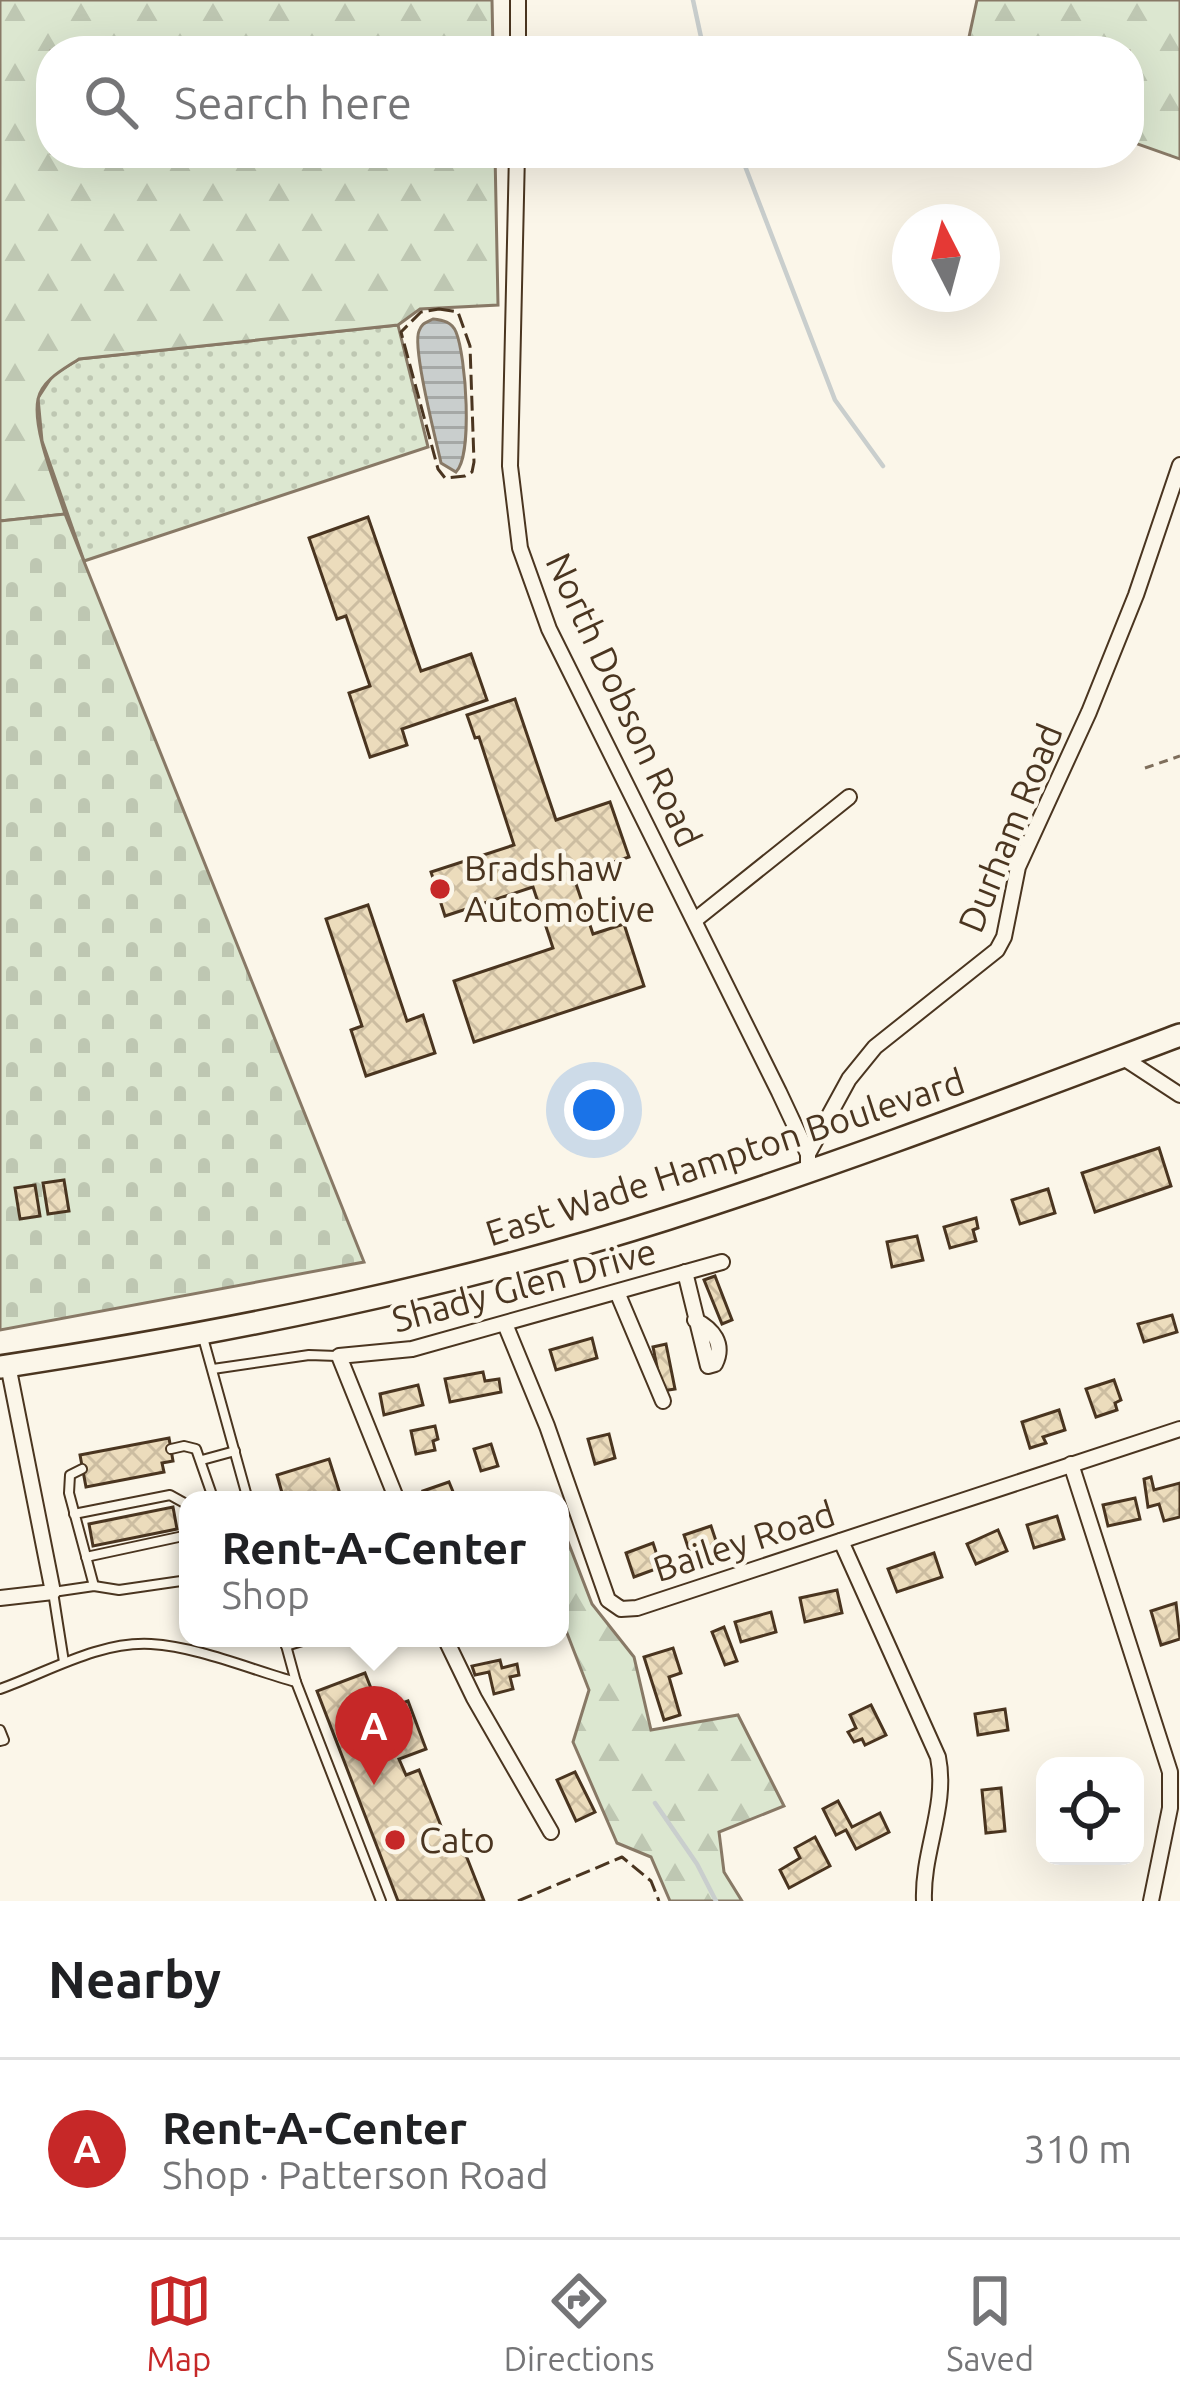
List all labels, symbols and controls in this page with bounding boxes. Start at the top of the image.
search box [36,36,1144,168]
icon: search [78,69,144,135]
text: Search here [174,77,412,128]
north arrow [892,204,1000,312]
street label: North Dobson Road [538,546,711,853]
street label: Durham Road [949,718,1070,938]
place label: Bradshaw Automotive [464,847,655,929]
marker: Bradshaw Automotive [427,876,453,902]
street label: East Wade Hampton Boulevard [480,1060,969,1253]
your location [564,1080,624,1140]
street label: Shady Glen Drive [387,1230,660,1339]
popup [179,1491,569,1647]
street label: Bailey Road [648,1492,840,1589]
text: Rent-A-Center [221,1522,527,1573]
text: Shop [221,1573,310,1616]
pin: A [335,1686,413,1785]
map controls [1036,1757,1144,1865]
button: locate [1036,1757,1144,1865]
place label: Cato [419,1819,495,1860]
marker: Cato [382,1827,408,1853]
text: Nearby [48,1950,221,2008]
text: Rent-A-Center [162,2102,467,2153]
text: A [73,2127,101,2170]
text: 310 m [1023,2127,1132,2170]
text: Shop · Patterson Road [162,2153,549,2196]
tab: Map [146,2268,212,2377]
tab: Directions [504,2268,654,2377]
tab: Saved [946,2268,1034,2377]

